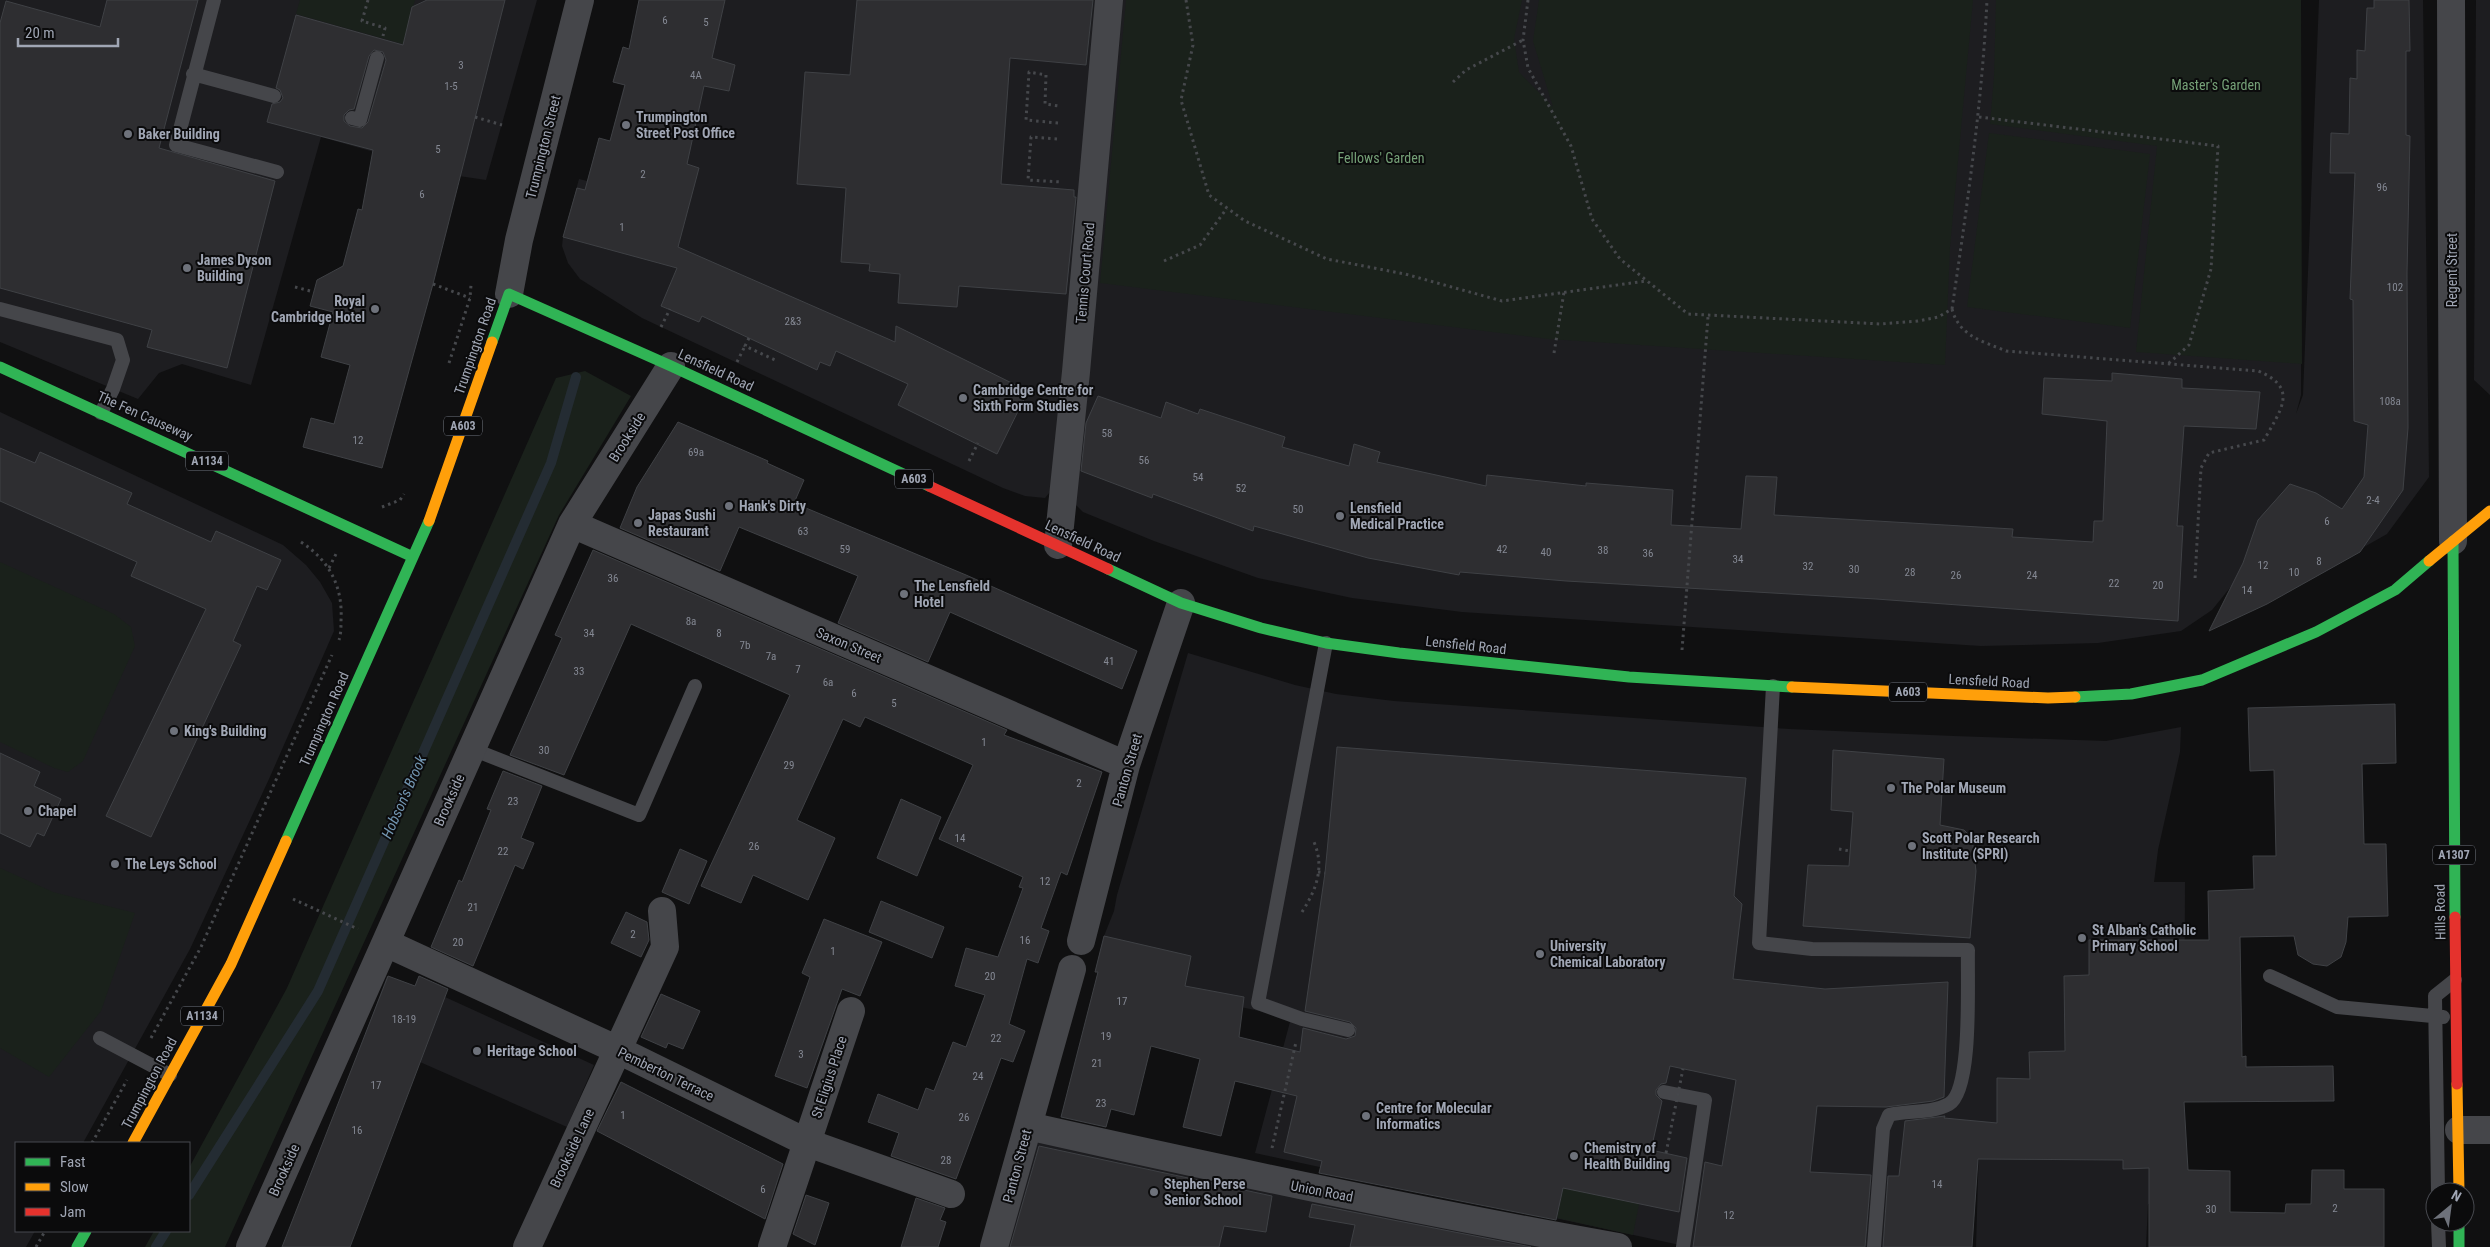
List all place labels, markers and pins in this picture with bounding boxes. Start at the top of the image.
place label: Trumpington Street Post Office [636,109,735,141]
marker: Trumpington Street Post Office [620,119,632,131]
place label: Baker Building [138,126,220,142]
marker: Baker Building [122,128,134,140]
place label: James Dyson Building [197,252,272,284]
marker: James Dyson Building [181,262,193,274]
place label: Royal Cambridge Hotel [271,293,365,325]
marker: Royal Cambridge Hotel [369,303,381,315]
place label: Cambridge Centre for Sixth Form Studies [973,382,1094,414]
marker: Cambridge Centre for Sixth Form Studies [957,392,969,404]
place label: Hank's Dirty [739,498,807,514]
marker: Hank's Dirty [723,500,735,512]
place label: Lensfield Medical Practice [1350,500,1444,532]
place label: Japas Sushi Restaurant [648,507,716,539]
marker: Lensfield Medical Practice [1334,510,1346,522]
marker: Japas Sushi Restaurant [632,517,644,529]
place label: The Lensfield Hotel [914,578,990,610]
marker: The Lensfield Hotel [898,588,910,600]
place label: King's Building [184,723,267,739]
marker: King's Building [168,725,180,737]
place label: The Polar Museum [1901,780,2006,796]
marker: The Polar Museum [1885,782,1897,794]
place label: Chapel [38,803,77,819]
marker: Chapel [22,805,34,817]
place label: Scott Polar Research Institute (SPRI) [1922,830,2040,863]
marker: Scott Polar Research Institute (SPRI) [1906,840,1918,852]
place label: The Leys School [125,856,217,872]
marker: The Leys School [109,858,121,870]
place label: St Alban's Catholic Primary School [2092,922,2197,954]
marker: St Alban's Catholic Primary School [2076,932,2088,944]
place label: University Chemical Laboratory [1550,938,1666,970]
marker: University Chemical Laboratory [1534,948,1546,960]
place label: Heritage School [487,1043,577,1059]
marker: Heritage School [471,1045,483,1057]
place label: Centre for Molecular Informatics [1376,1100,1492,1132]
marker: Centre for Molecular Informatics [1360,1110,1372,1122]
place label: Chemistry of Health Building [1584,1140,1670,1172]
marker: Chemistry of Health Building [1568,1150,1580,1162]
place label: Stephen Perse Senior School [1164,1176,1246,1208]
marker: Stephen Perse Senior School [1148,1186,1160,1198]

